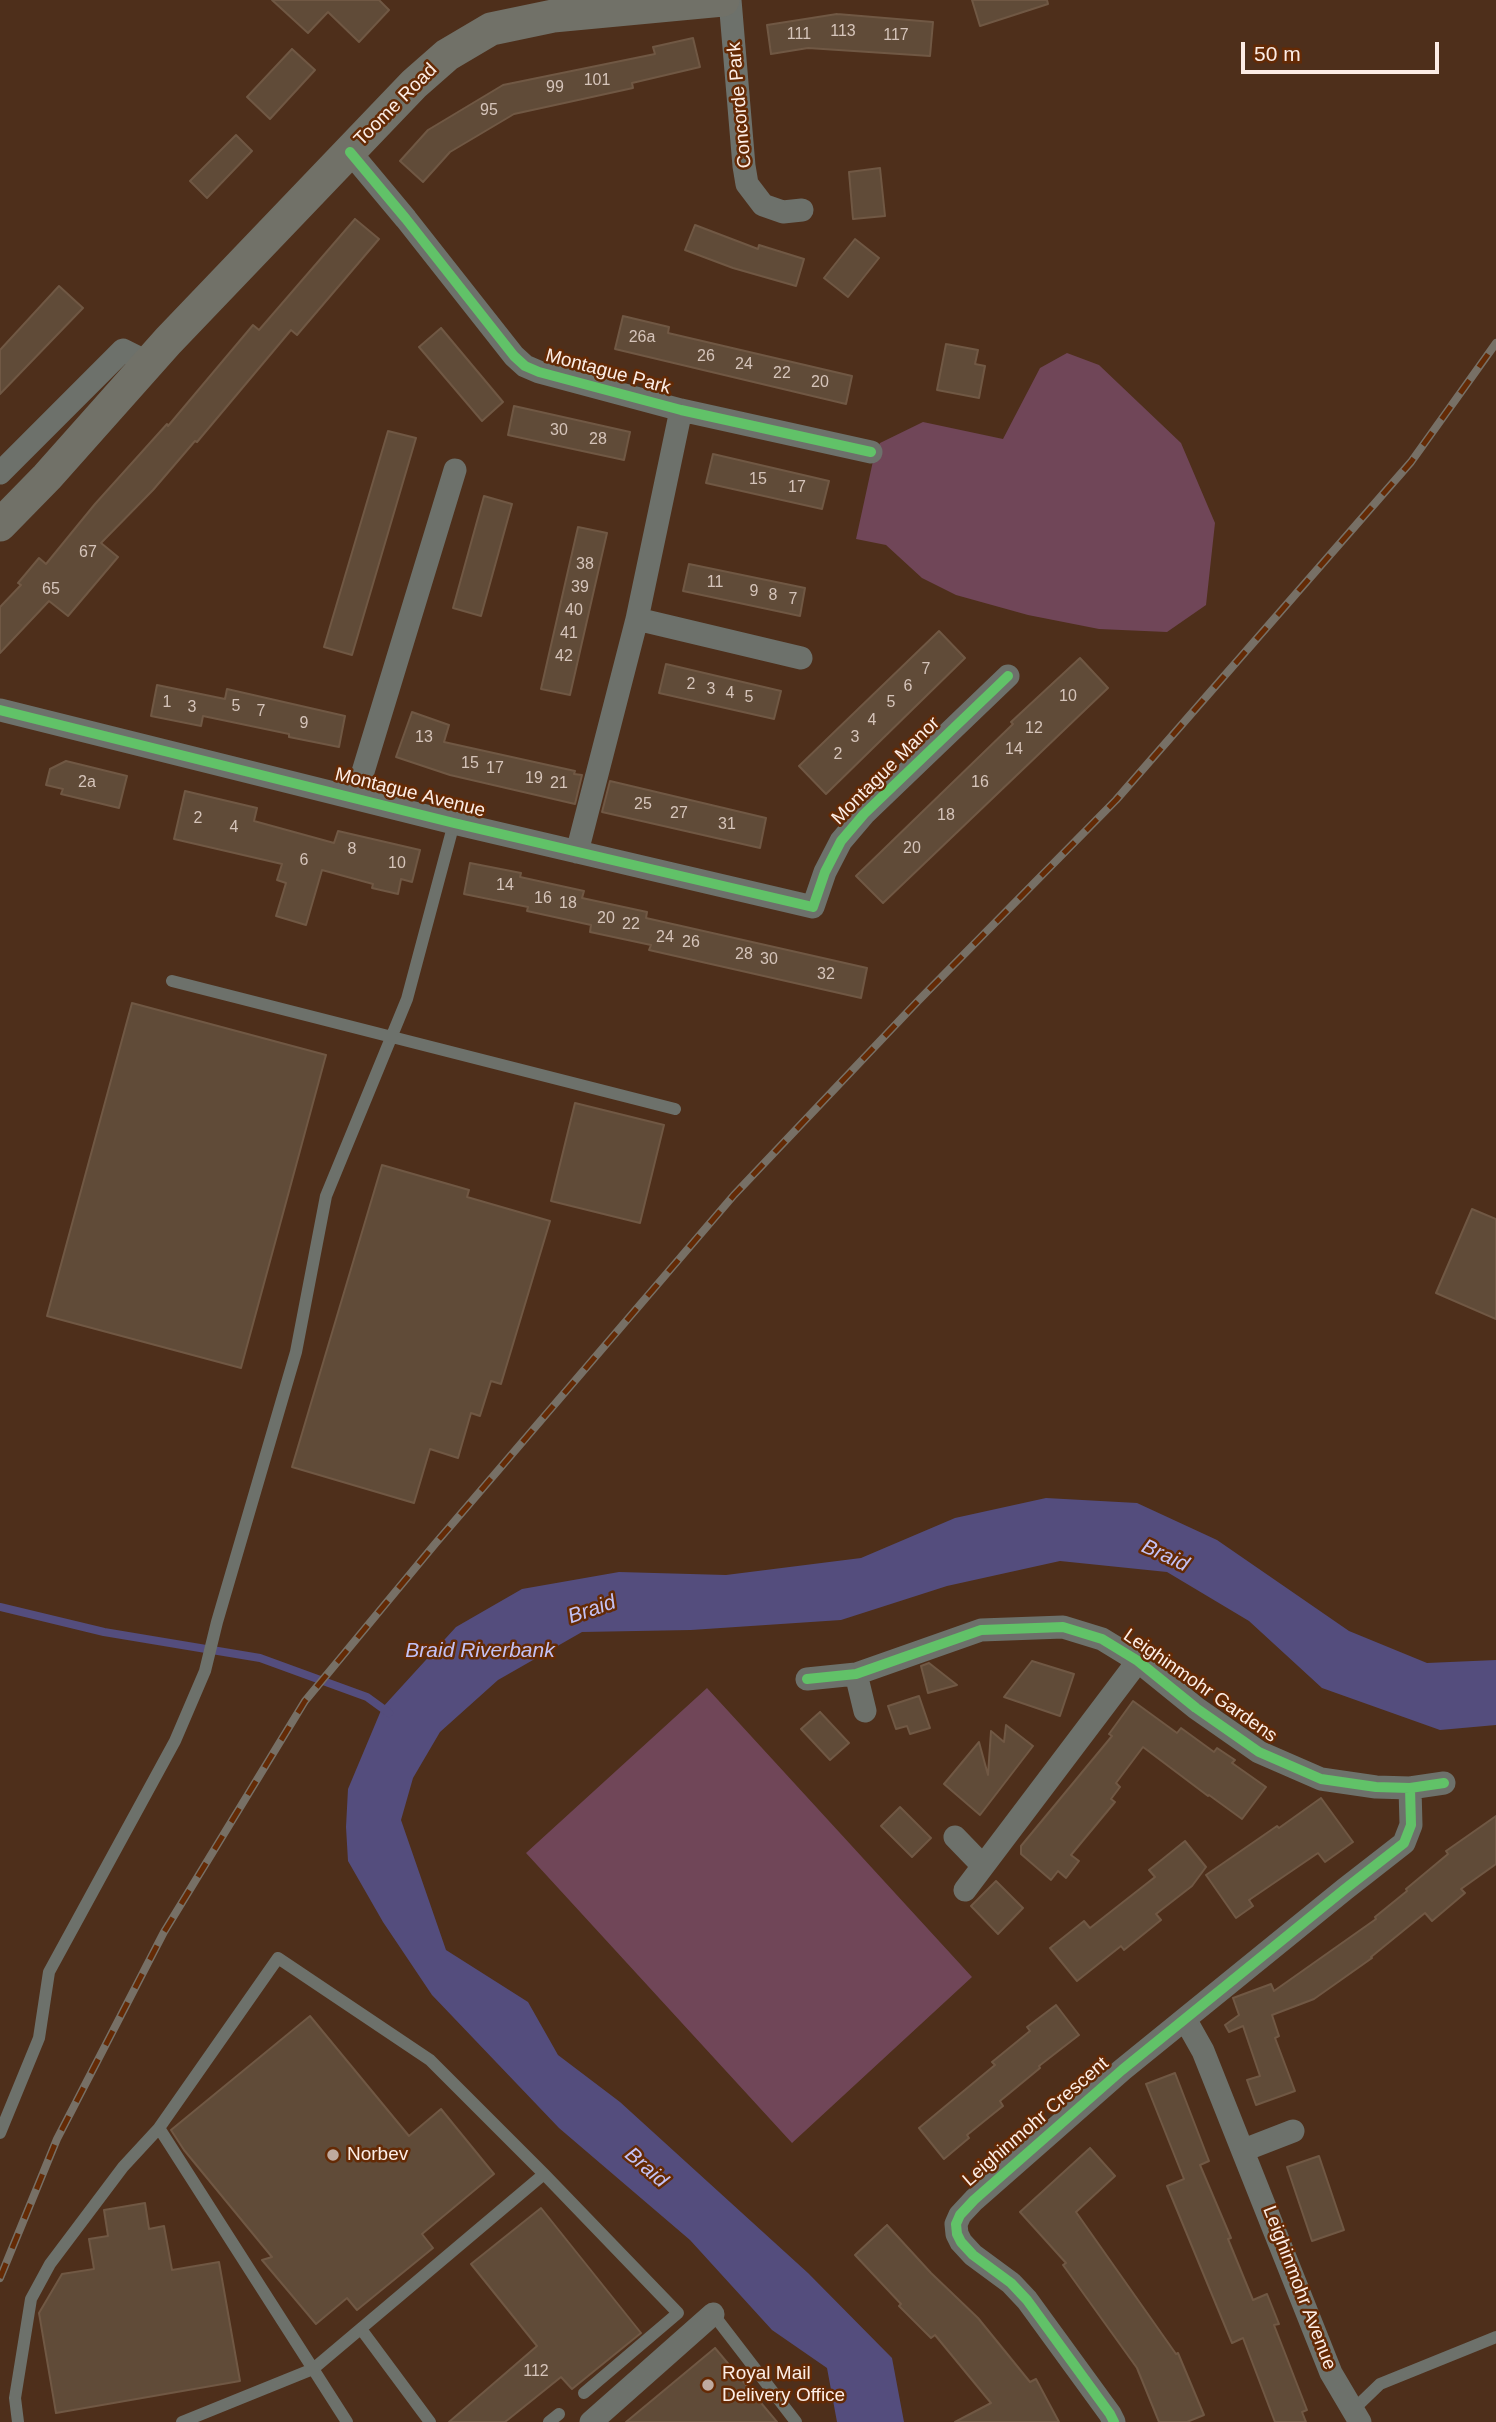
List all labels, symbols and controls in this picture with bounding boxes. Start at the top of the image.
house number: 113 [830,22,856,42]
house number: 111 [787,25,811,45]
house number: 117 [883,26,909,46]
scale bar [1244,28,1442,72]
street label: Concorde Park [723,41,757,169]
text: 50 m [1254,42,1301,65]
street label: Toome Road [350,59,442,151]
house number: 101 [584,71,610,91]
house number: 99 [546,78,564,98]
house number: 95 [480,101,498,121]
house number: 26a [629,328,655,348]
street label: Montague Park [543,344,673,400]
house number: 26 [697,347,715,367]
house number: 24 [735,355,753,375]
house number: 22 [773,364,791,384]
house number: 20 [811,373,829,393]
house number: 30 [550,421,568,441]
house number: 28 [589,430,607,450]
house number: 15 [749,470,767,490]
house number: 17 [788,478,806,498]
house number: 67 [79,543,97,563]
house number: 38 [576,555,594,575]
house number: 11 [707,573,723,593]
house number: 39 [571,578,589,598]
house number: 65 [42,580,60,600]
house number: 9 [750,582,758,602]
house number: 8 [769,586,777,606]
house number: 7 [789,590,797,610]
house number: 40 [565,601,583,621]
house number: 41 [560,624,578,644]
house number: 42 [555,647,573,667]
house number: 7 [922,660,930,680]
house number: 2 [687,675,695,695]
house number: 6 [904,677,912,697]
house number: 3 [707,680,715,700]
house number: 4 [726,684,734,704]
house number: 10 [1059,687,1077,707]
house number: 5 [745,688,753,708]
house number: 1 [163,693,171,713]
house number: 5 [887,693,895,713]
house number: 5 [232,697,240,717]
house number: 3 [188,698,196,718]
house number: 7 [257,702,265,722]
house number: 4 [868,711,876,731]
street label: Montague Manor [827,712,945,830]
house number: 9 [300,714,308,734]
house number: 12 [1025,719,1043,739]
house number: 13 [415,728,433,748]
house number: 3 [851,728,859,748]
house number: 14 [1005,740,1023,760]
house number: 2 [834,745,842,765]
house number: 15 [461,754,479,774]
house number: 17 [486,759,504,779]
street label: Montague Avenue [333,763,487,823]
house number: 19 [525,769,543,789]
house number: 2a [78,773,96,793]
house number: 16 [971,773,989,793]
house number: 21 [550,774,568,794]
house number: 25 [634,795,652,815]
house number: 27 [670,804,688,824]
house number: 18 [937,806,955,826]
house number: 2 [194,809,202,829]
house number: 31 [718,815,736,835]
house number: 4 [230,818,238,838]
house number: 20 [903,839,921,859]
house number: 8 [348,840,356,860]
house number: 6 [300,851,308,871]
house number: 10 [388,854,406,874]
house number: 14 [496,876,514,896]
house number: 16 [534,889,552,909]
house number: 18 [559,894,577,914]
house number: 20 [597,909,615,929]
house number: 22 [622,915,640,935]
house number: 24 [656,928,674,948]
house number: 26 [682,933,700,953]
house number: 28 [735,945,753,965]
house number: 30 [760,950,778,970]
house number: 32 [817,965,835,985]
water label: Braid [1137,1534,1193,1578]
water label: Braid [565,1590,619,1630]
street label: Leighinmohr Gardens [1119,1624,1281,1748]
water label: Braid Riverbank [405,1638,555,1664]
street label: Leighinmohr Crescent [958,2052,1114,2192]
water label: Braid [619,2142,673,2194]
place label: Norbev [347,2144,408,2166]
marker: Norbev [325,2147,341,2163]
street label: Leighinmohr Avenue [1257,2203,1341,2373]
house number: 112 [523,2362,549,2382]
place label: Royal Mail Delivery Office [722,2363,845,2407]
marker: Royal Mail Delivery Office [700,2377,716,2393]

